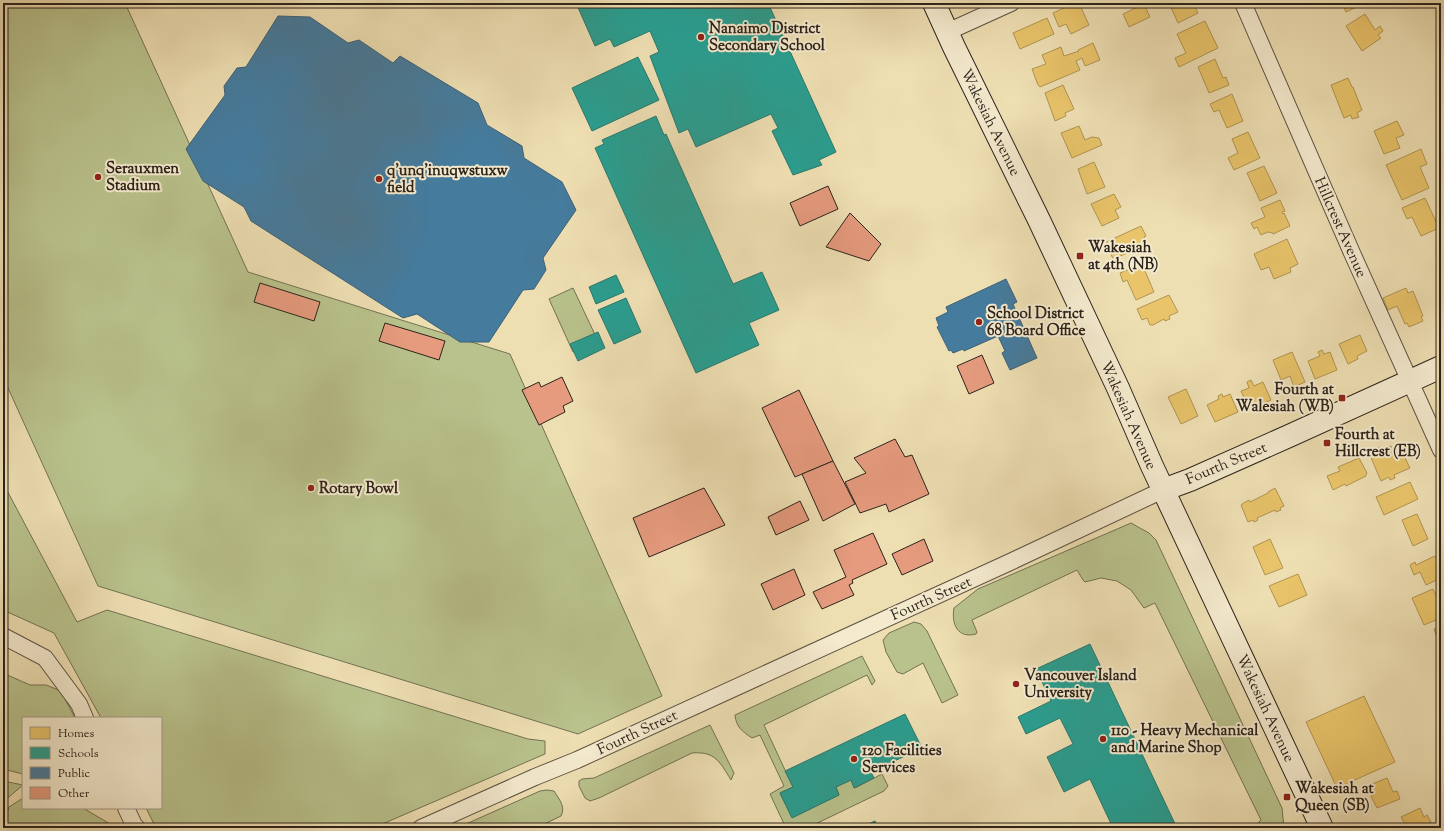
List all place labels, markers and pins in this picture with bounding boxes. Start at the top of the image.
place label: Nanaimo District Secondary School [709,19,826,57]
marker: Nanaimo District Secondary School [696,32,706,42]
place label: Serauxmen Stadium [106,159,179,197]
place label: q’unq’inuqwstuxw field [387,161,508,199]
marker: Serauxmen Stadium [93,172,103,182]
marker: q’unq’inuqwstuxw field [374,174,384,184]
place label: Wakesiah at 4th (NB) [1088,238,1159,276]
marker: Wakesiah at 4th (NB) [1075,251,1085,261]
place label: School District 68 Board Office [987,304,1085,342]
marker: School District 68 Board Office [974,317,984,327]
place label: Fourth at Walesiah (WB) [1236,380,1335,418]
marker: Fourth at Walesiah (WB) [1337,393,1347,403]
place label: Fourth at Hillcrest (EB) [1335,425,1421,463]
marker: Fourth at Hillcrest (EB) [1322,438,1332,448]
place label: Rotary Bowl [319,479,399,500]
marker: Rotary Bowl [306,483,316,493]
place label: Vancouver Island University [1024,666,1137,704]
marker: Vancouver Island University [1011,679,1021,689]
place label: 110 - Heavy Mechanical and Marine Shop [1111,721,1259,759]
marker: 110 - Heavy Mechanical and Marine Shop [1098,734,1108,744]
place label: 120 Facilities Services [862,741,942,779]
marker: 120 Facilities Services [849,754,859,764]
place label: Wakesiah at Queen (SB) [1295,779,1374,817]
marker: Wakesiah at Queen (SB) [1282,792,1292,802]

